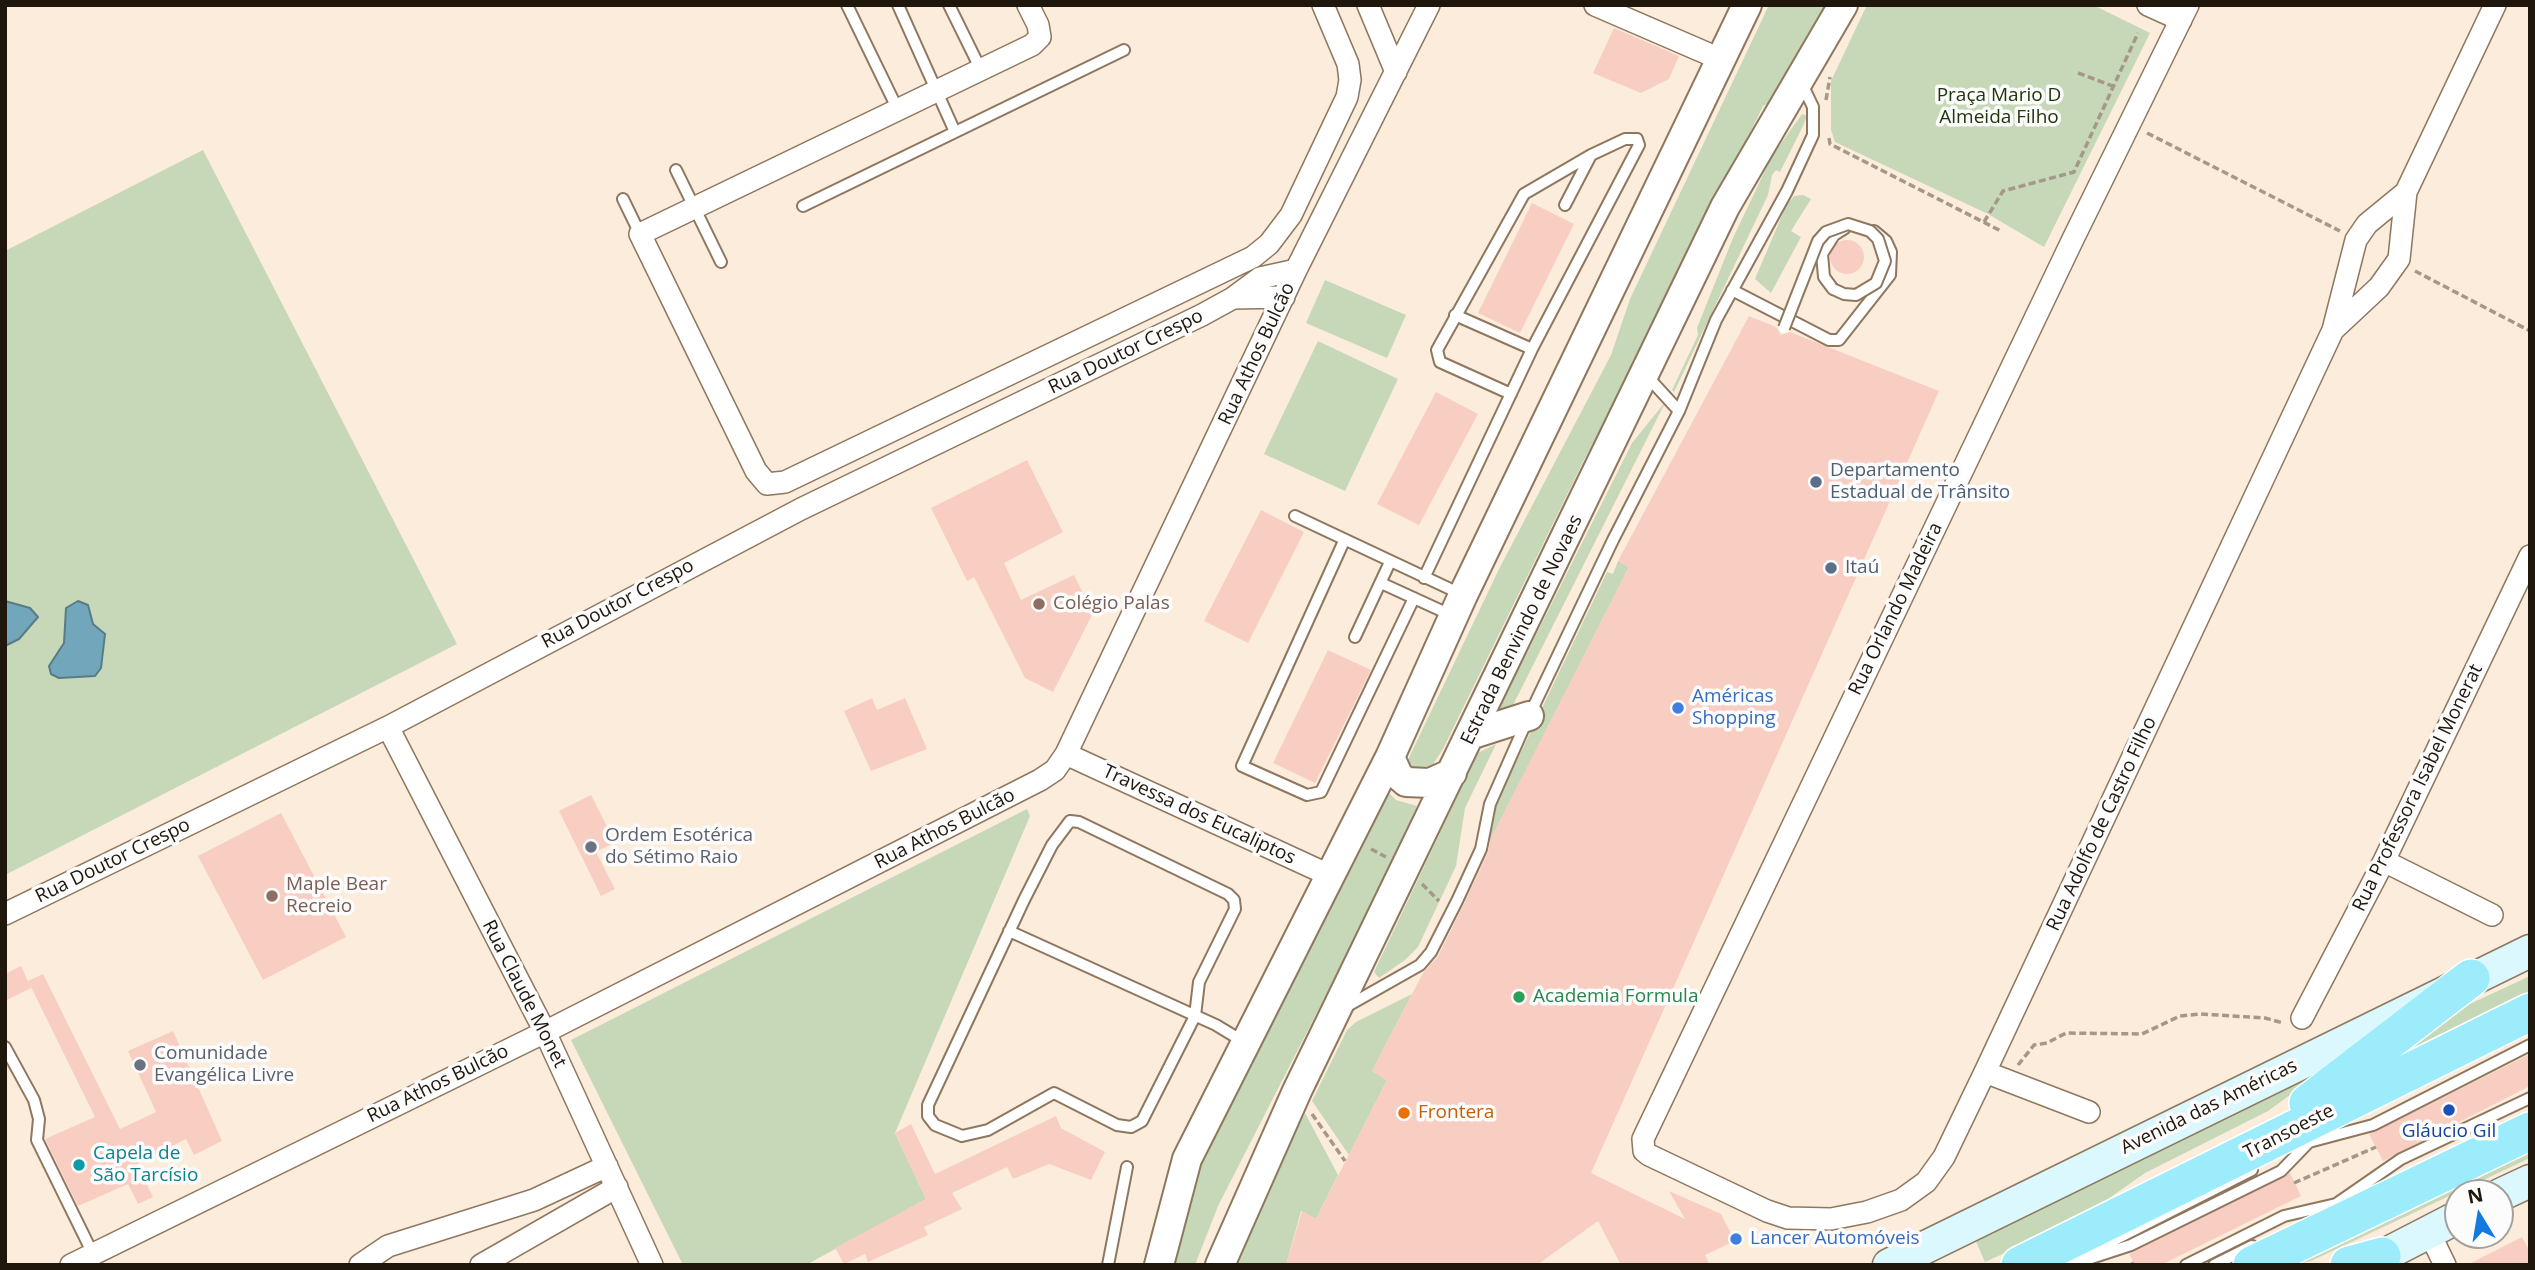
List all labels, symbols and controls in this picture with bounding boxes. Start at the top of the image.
park label: Praça Mario D Almeida Filho [1937,85,2061,129]
street label: Rua Athos Bulcão [1214,279,1300,429]
street label: Rua Doutor Crespo [1045,305,1207,399]
place label: Departamento Estadual de Trânsito [1830,460,2010,504]
marker: Departamento Estadual de Trânsito [1808,474,1824,490]
street label: Estrada Benvindo de Novaes [1456,511,1588,749]
street label: Rua Orlando Madeira [1844,519,1948,699]
street label: Rua Doutor Crespo [538,554,698,654]
place label: Itaú [1845,557,1879,579]
marker: Itaú [1823,560,1839,576]
place label: Colégio Palas [1053,593,1170,615]
marker: Colégio Palas [1031,596,1047,612]
street label: Rua Professora Isabel Monerat [2348,661,2488,915]
place label: Américas Shopping [1692,686,1776,730]
marker: Américas Shopping [1670,700,1686,716]
street label: Rua Adolfo de Castro Filho [2042,713,2162,935]
street label: Travessa dos Eucaliptos [1099,760,1299,870]
street label: Rua Athos Bulcão [871,784,1019,874]
street label: Rua Doutor Crespo [32,814,194,908]
place label: Ordem Esotérica do Sétimo Raio [605,825,753,869]
marker: Ordem Esotérica do Sétimo Raio [583,839,599,855]
place label: Maple Bear Recreio [286,874,387,918]
marker: Maple Bear Recreio [264,888,280,904]
street label: Rua Claude Monet [477,916,571,1072]
place label: Academia Formula [1533,986,1698,1008]
marker: Academia Formula [1511,989,1527,1005]
street label: Rua Athos Bulcão [364,1040,512,1128]
place label: Comunidade Evangélica Livre [154,1043,294,1087]
street label: Avenida das Américas [2117,1054,2301,1160]
marker: Comunidade Evangélica Livre [132,1057,148,1073]
street label: Transoeste [2240,1100,2338,1164]
place label: Frontera [1418,1102,1494,1124]
marker: Gláucio Gil [2441,1102,2457,1118]
marker: Frontera [1396,1105,1412,1121]
place label: Gláucio Gil [2402,1121,2496,1143]
place label: Capela de São Tarcísio [93,1143,198,1187]
marker: Capela de São Tarcísio [71,1157,87,1173]
north arrow [2444,1179,2514,1249]
text: N [2465,1181,2485,1210]
place label: Lancer Automóveis [1750,1228,1919,1250]
marker: Lancer Automóveis [1728,1231,1744,1247]

